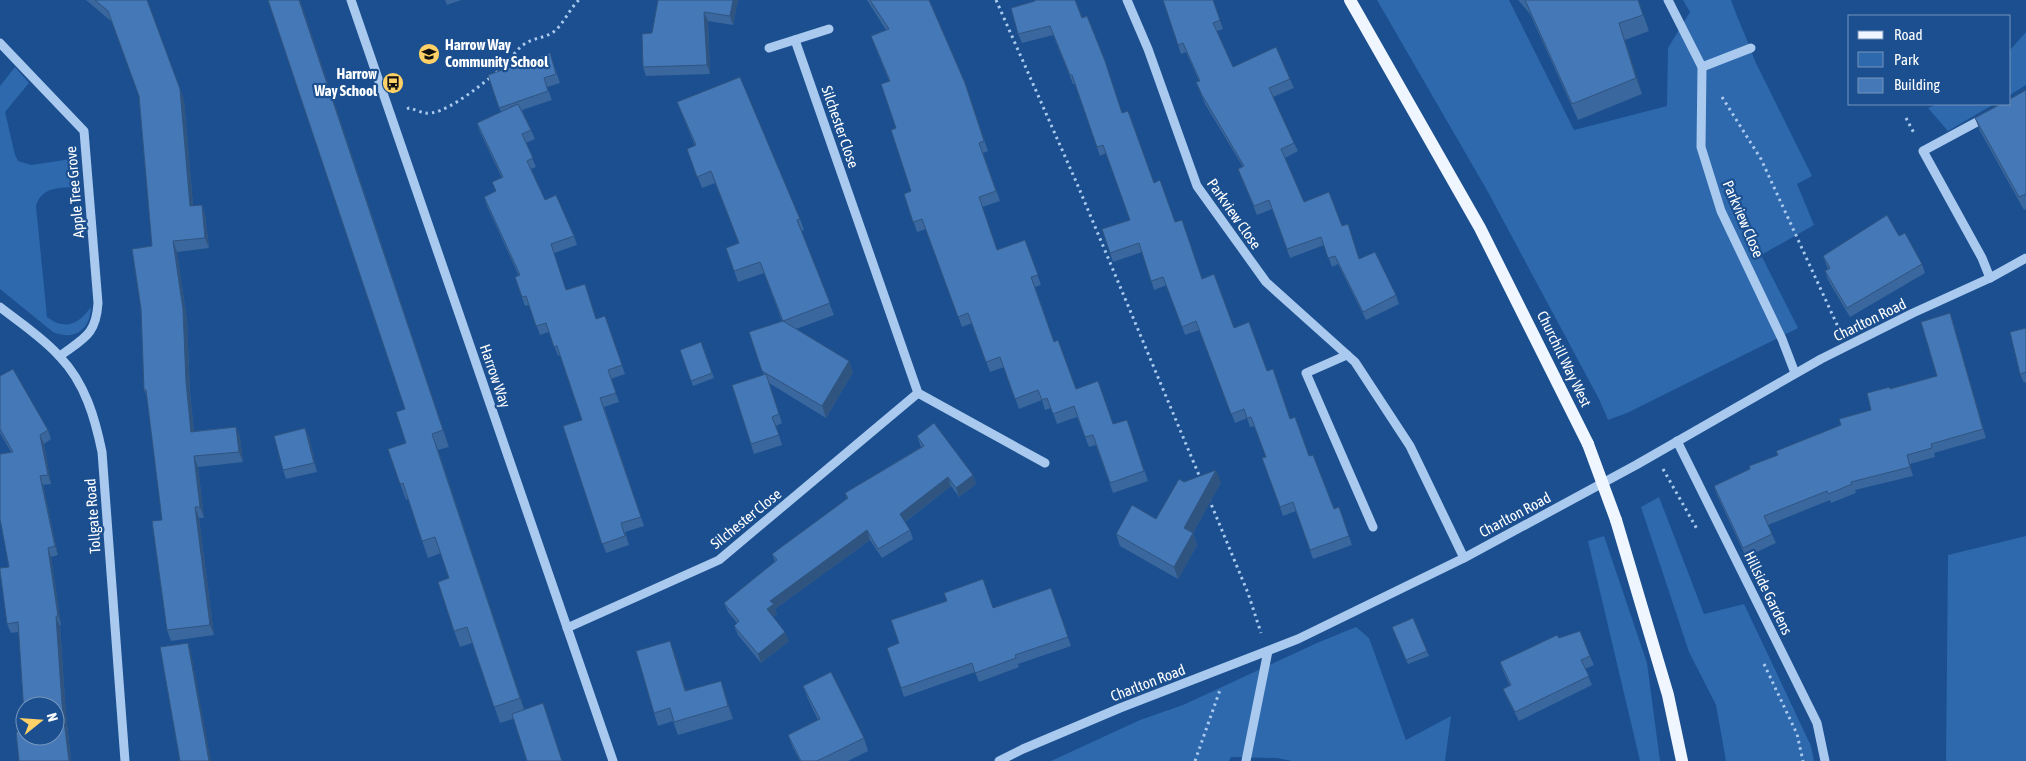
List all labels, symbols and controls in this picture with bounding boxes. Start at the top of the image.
legend [1848,15,2011,105]
text: Road [1894,26,1923,43]
place label: Harrow Way Community School [445,36,549,70]
school or university icon: Harrow Way Community School [417,42,441,66]
text: Park [1894,51,1919,68]
place label: Harrow Way School [313,65,378,99]
bus stop icon: Harrow Way School [381,71,405,95]
text: Building [1894,76,1940,93]
street label: Silchester Close [818,84,863,170]
street label: Apple Tree Grove [62,145,87,239]
street label: Parkview Close [1204,175,1265,252]
street label: Parkview Close [1720,178,1767,260]
street label: Charlton Road [1831,295,1909,344]
street label: Churchill Way West [1534,308,1595,409]
street label: Harrow Way [477,342,514,410]
street label: Tollgate Road [81,478,104,554]
street label: Silchester Close [707,485,784,552]
street label: Charlton Road [1476,489,1553,541]
street label: Hillside Gardens [1741,548,1796,637]
street label: Charlton Road [1108,661,1188,705]
north arrow [15,696,65,746]
text: N [44,711,61,723]

